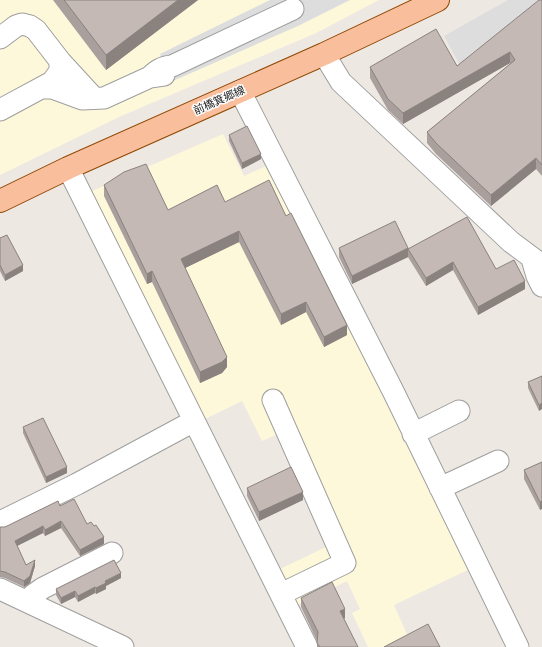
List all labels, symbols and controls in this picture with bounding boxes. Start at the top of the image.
street label: 前橋箕郷線 [191,82,247,118]

